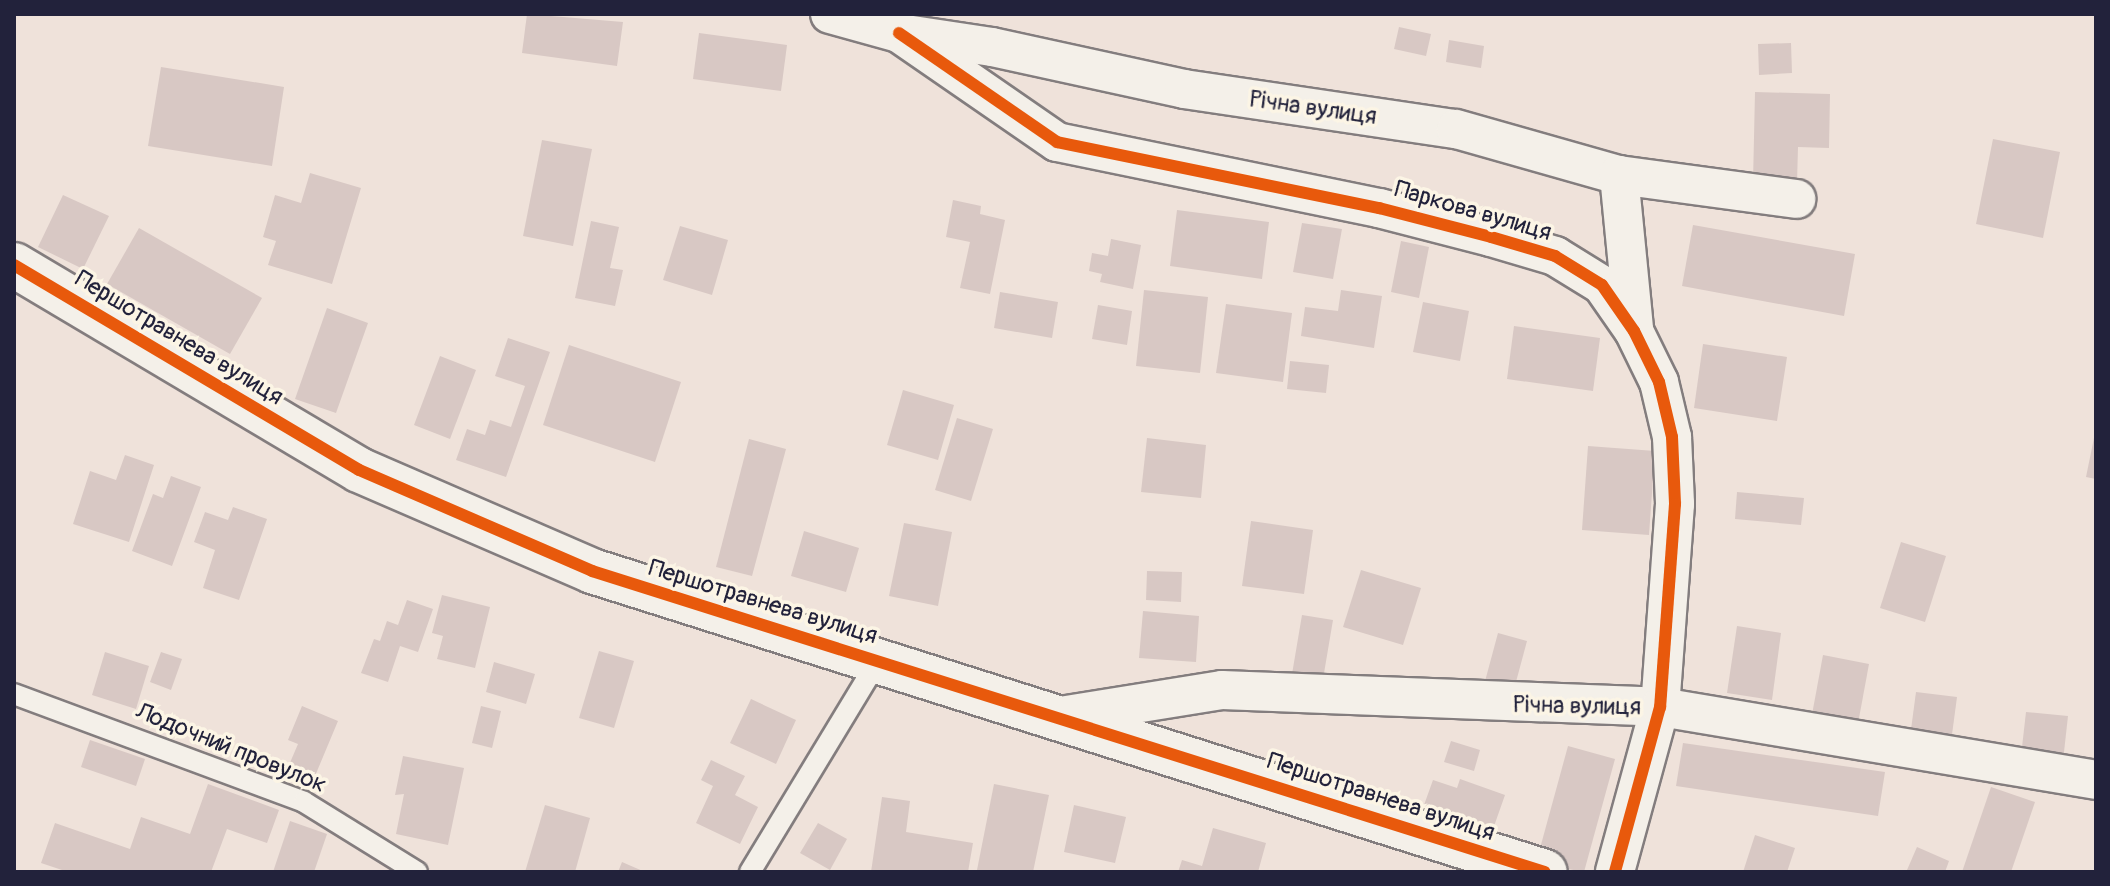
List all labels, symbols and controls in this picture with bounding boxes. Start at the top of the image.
street label: Річна вулиця [1247,85,1379,131]
street label: Паркова вулиця [1391,175,1555,247]
street label: Першотравнева вулиця [70,265,288,411]
street label: Першотравнева вулиця [645,554,881,650]
street label: Річна вулиця [1513,690,1641,722]
street label: Лодочний провулок [132,697,330,799]
street label: Першотравнева вулиця [1264,747,1498,847]

